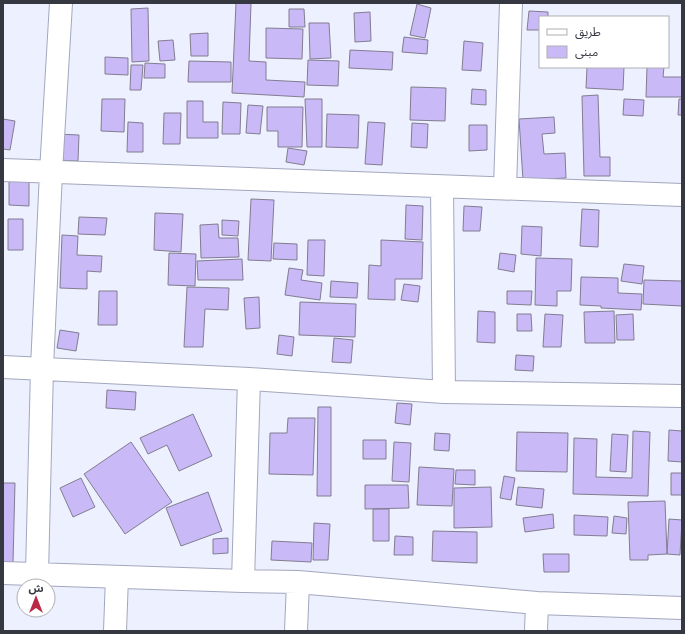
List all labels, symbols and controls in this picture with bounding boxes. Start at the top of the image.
legend [539,16,669,68]
text: طريق [575,25,601,40]
text: مبنى [575,45,598,60]
north arrow [16,578,56,618]
text: ش [28,582,44,595]

